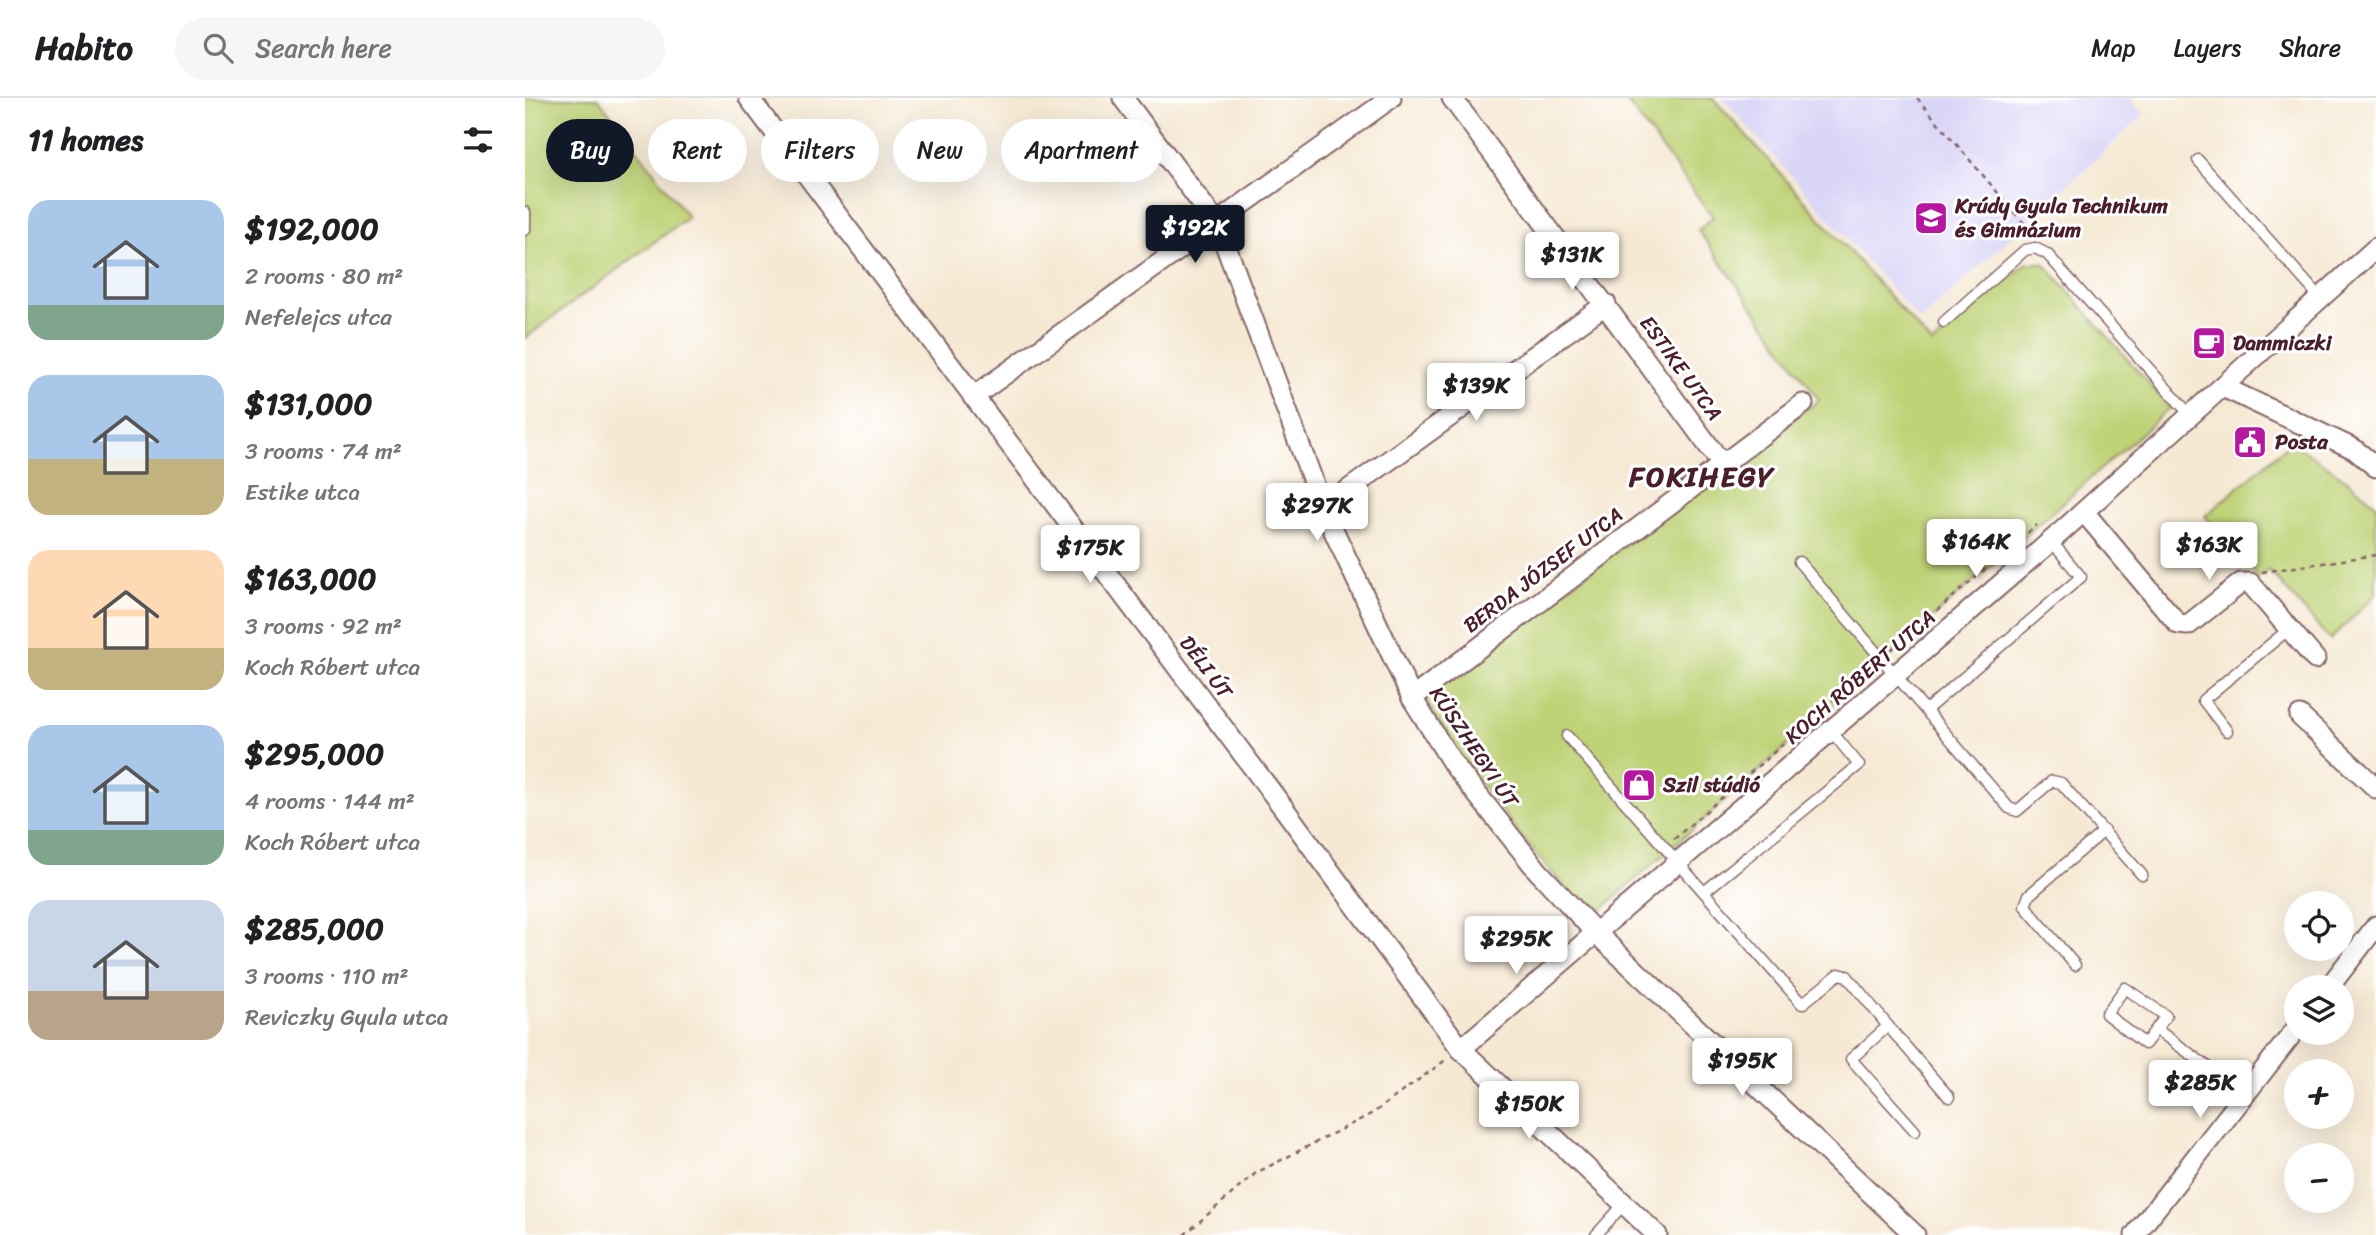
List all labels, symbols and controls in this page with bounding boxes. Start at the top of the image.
search box [175,17,665,80]
text: Habito [35,19,133,77]
text: Search here [255,25,392,71]
text: Map [2091,27,2136,69]
text: Layers [2174,27,2241,69]
text: Share [2279,27,2341,69]
icon: search [199,29,237,67]
text: 11 homes [28,113,143,167]
chip: Buy [546,119,634,182]
chip: Rent [648,119,747,182]
chip: Filters [761,119,879,182]
chip: New [893,119,987,182]
chip: Apartment [1001,119,1162,182]
icon: filters [459,121,497,159]
place label: Krúdy Gyula Technikum és Gimnázium [1954,187,2169,249]
school or university icon: Krúdy Gyula Technikum és Gimnázium [1912,199,1950,237]
text: $192,000 [245,202,379,256]
pin: $192K [1146,206,1244,265]
text: $192K [1162,207,1228,248]
icon: home [84,228,168,312]
pin: $131K [1523,232,1621,292]
text: $131K [1541,234,1603,275]
text: 2 rooms · 80 m² [245,256,403,297]
text: Nefelejcs utca [245,297,392,338]
street label: ESTIKE UTCA [1629,307,1733,429]
cafe icon: Dammiczki [2190,324,2228,362]
place label: Dammiczki [2233,324,2333,362]
pin: $139K [1427,364,1525,423]
text: $139K [1443,365,1509,406]
text: $131,000 [245,377,372,431]
icon: home [84,403,168,487]
public building icon: Posta [2231,423,2269,461]
place label: Posta [2275,423,2329,461]
text: 3 rooms · 74 m² [245,431,402,472]
district label: FOKIHEGY [1628,452,1775,501]
text: Estike utca [245,472,360,513]
pin: $297K [1268,484,1366,543]
text: $297K [1282,485,1352,526]
street label: BERDA JÓZSEF UTCA [1455,497,1631,643]
pin: $164K [1927,519,2025,579]
text: $164K [1943,521,2009,562]
pin: $163K [2160,522,2258,582]
text: $163K [2176,524,2242,565]
pin: $175K [1041,526,1139,585]
text: $175K [1057,527,1123,568]
text: $163,000 [245,552,377,606]
icon: home [84,578,168,662]
street label: KOCH RÓBERT UTCA [1775,600,1945,754]
text: 3 rooms · 92 m² [245,606,402,647]
street label: DÉLI ÚT [1169,627,1244,708]
text: Koch Róbert utca [245,647,420,688]
street label: KÜSZHEGYI ÚT [1419,678,1530,817]
text: $295,000 [245,727,384,781]
icon: home [84,753,168,837]
shop icon: Szil stúdió [1620,766,1658,804]
place label: Szil stúdió [1662,766,1761,804]
text: 4 rooms · 144 m² [245,781,415,822]
text: Koch Róbert utca [245,822,420,863]
map controls [2284,891,2354,1213]
button: locate [2284,891,2354,961]
text: $285,000 [245,902,384,956]
pin: $295K [1467,916,1565,976]
text: $295K [1481,918,1551,959]
icon: home [84,928,168,1012]
text: 3 rooms · 110 m² [245,956,409,997]
button: layers [2284,975,2354,1045]
text: Reviczky Gyula utca [245,997,448,1038]
pin: $195K [1693,1038,1791,1098]
text: $195K [1708,1040,1776,1081]
button: + [2284,1059,2354,1129]
pin: $285K [2151,1060,2249,1120]
text: $285K [2165,1062,2235,1103]
pin: $150K [1480,1082,1578,1141]
text: $150K [1495,1083,1563,1124]
button: − [2284,1143,2354,1213]

